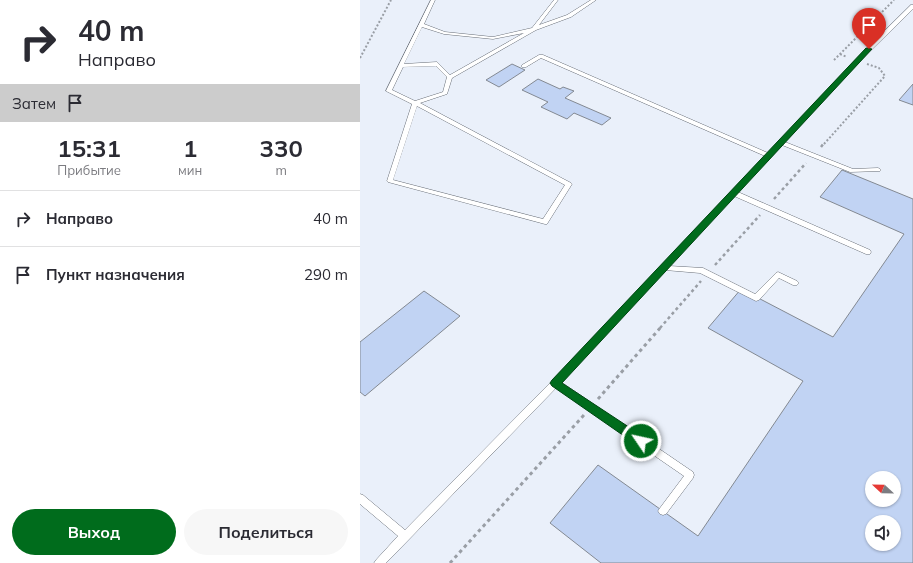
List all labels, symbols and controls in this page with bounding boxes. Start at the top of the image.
pin [852,8,886,49]
text: 40 m [78,13,144,48]
icon: arrive [858,14,880,36]
icon: right [12,16,64,68]
text: Направо [78,48,156,71]
icon: arrive [64,92,86,114]
text: Затем [12,94,56,113]
text: 15:31 [57,133,121,163]
text: 1 [183,133,197,163]
text: 330 [260,133,303,163]
text: Прибытие [57,162,121,178]
text: мин [178,162,202,178]
text: m [275,162,287,178]
icon: right [12,208,34,230]
text: Направо [46,209,113,228]
text: 40 m [313,209,348,228]
icon: arrive [12,264,34,286]
text: Пункт назначения [46,265,185,284]
text: 290 m [304,265,348,284]
position arrow [620,420,662,462]
north arrow [865,471,901,507]
map controls [865,471,901,551]
button: Выход [12,509,176,555]
button: Поделиться [184,509,348,555]
button: sound [865,515,901,551]

